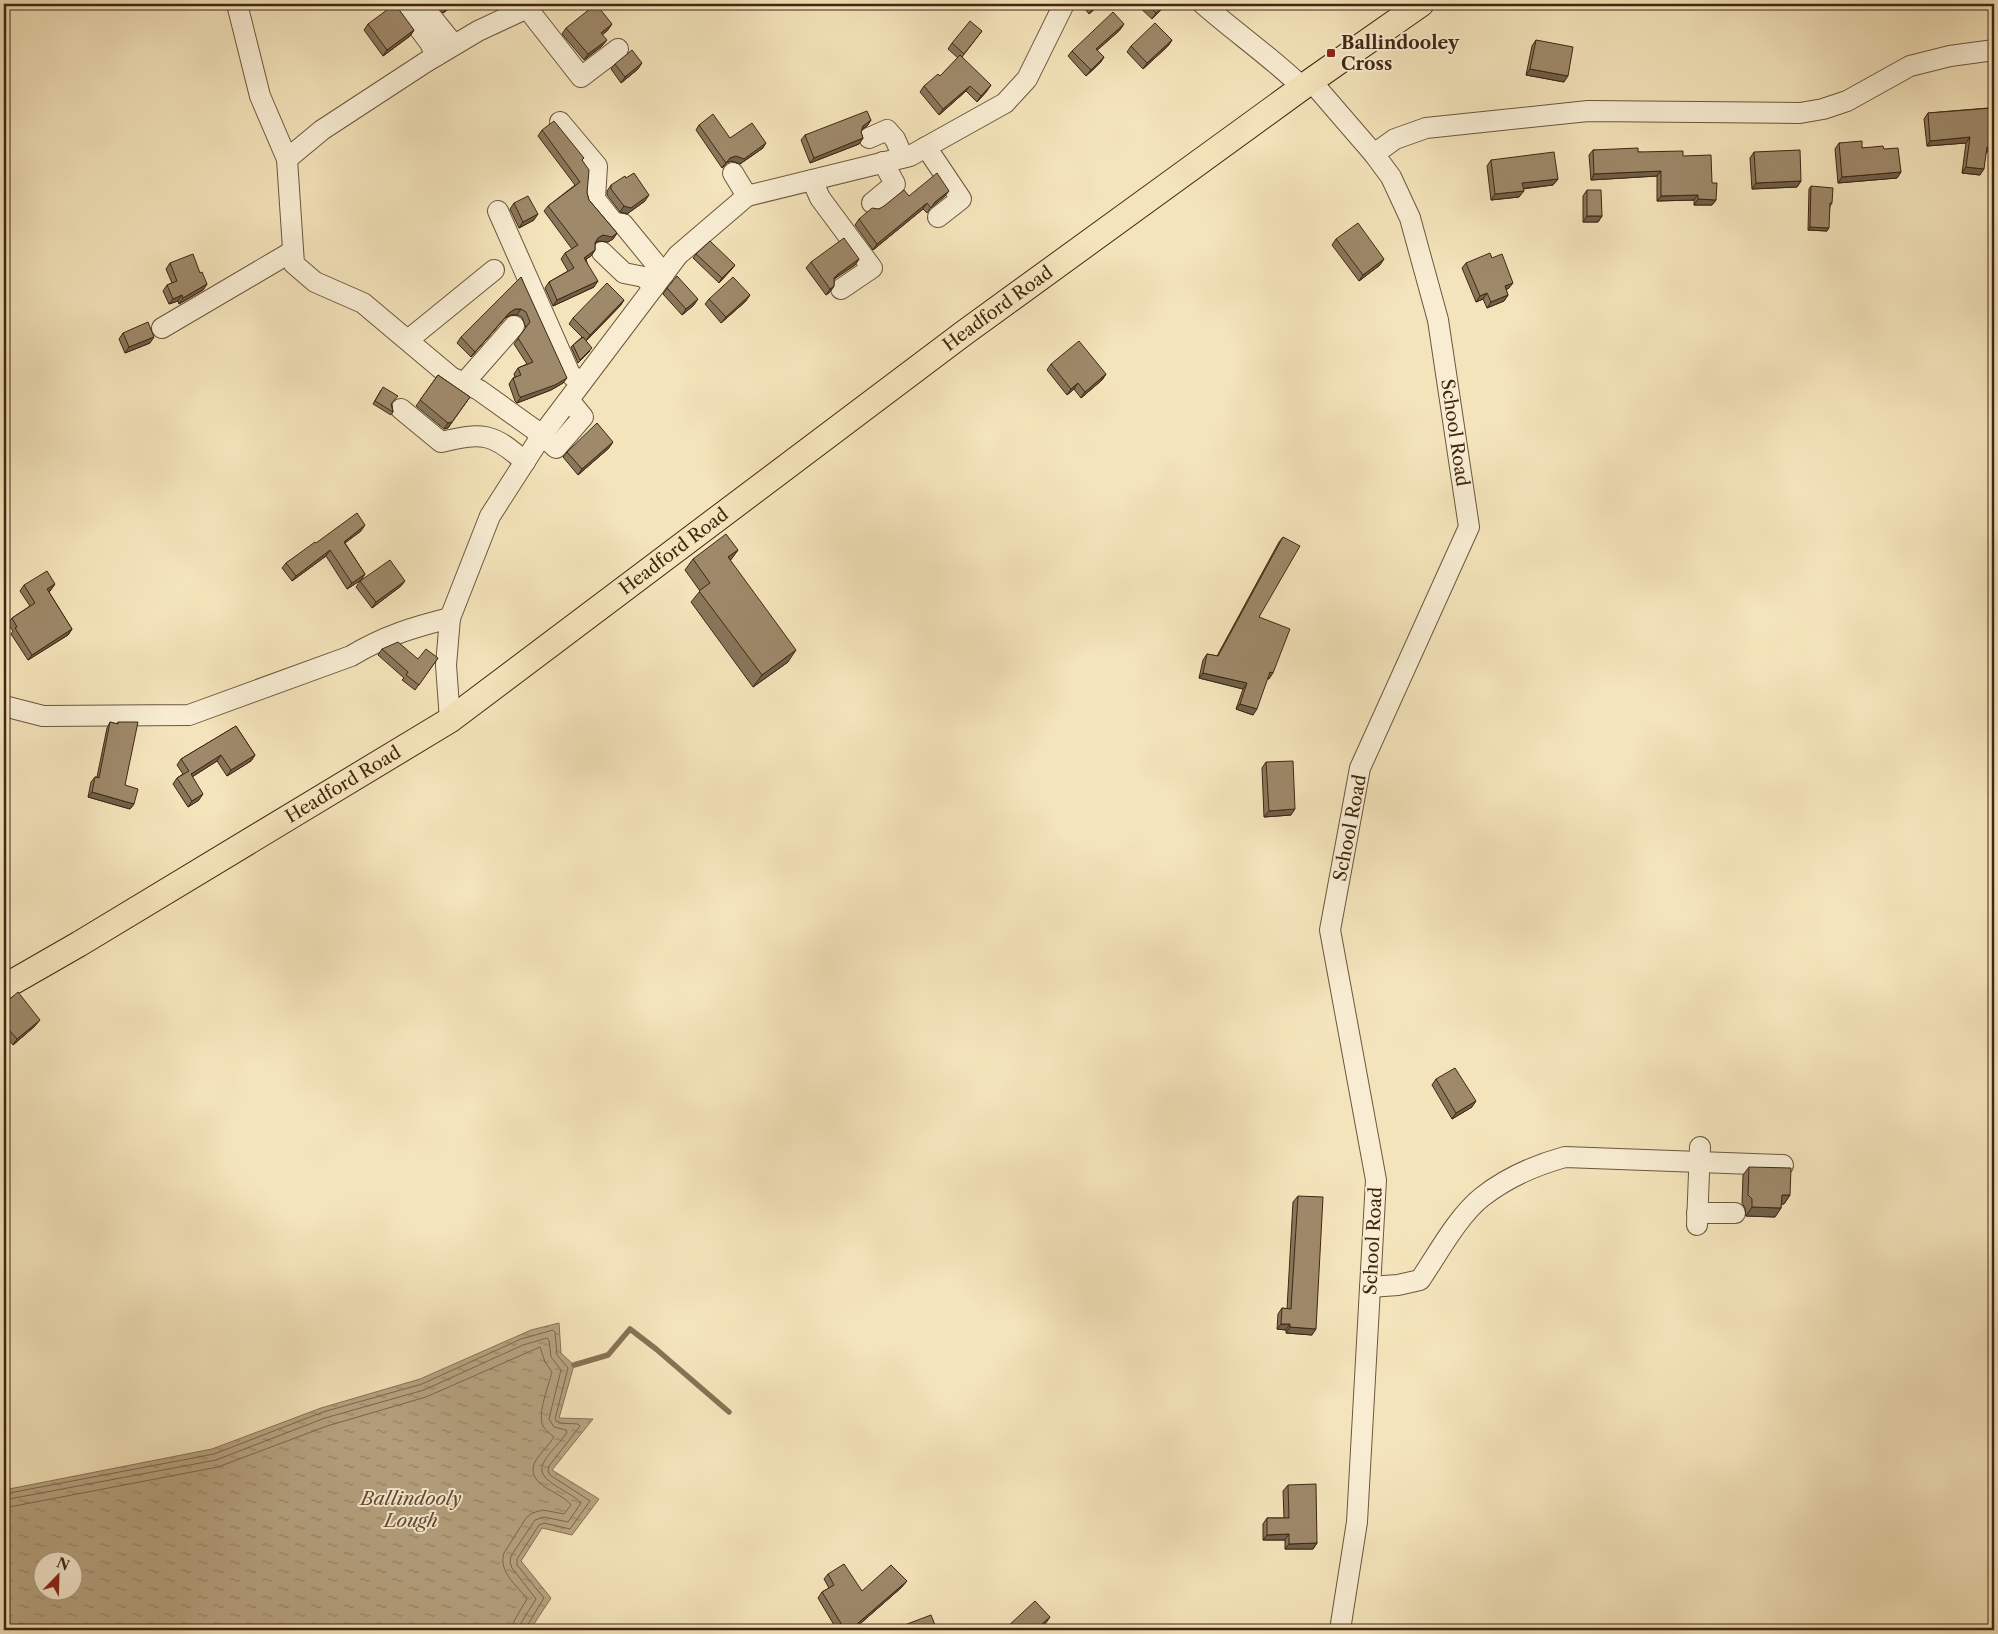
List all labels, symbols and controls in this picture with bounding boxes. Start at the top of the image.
place label: Ballindooley Cross [1341,32,1460,75]
marker: Ballindooley Cross [1325,47,1337,59]
street label: Headford Road [939,261,1057,356]
street label: School Road [1436,378,1474,488]
street label: Headford Road [615,503,733,600]
street label: Headford Road [282,741,405,828]
street label: School Road [1329,773,1371,883]
street label: School Road [1359,1186,1387,1296]
water label: Ballindooly Lough [358,1487,462,1532]
north arrow [32,1552,82,1602]
text: N [54,1553,72,1575]

